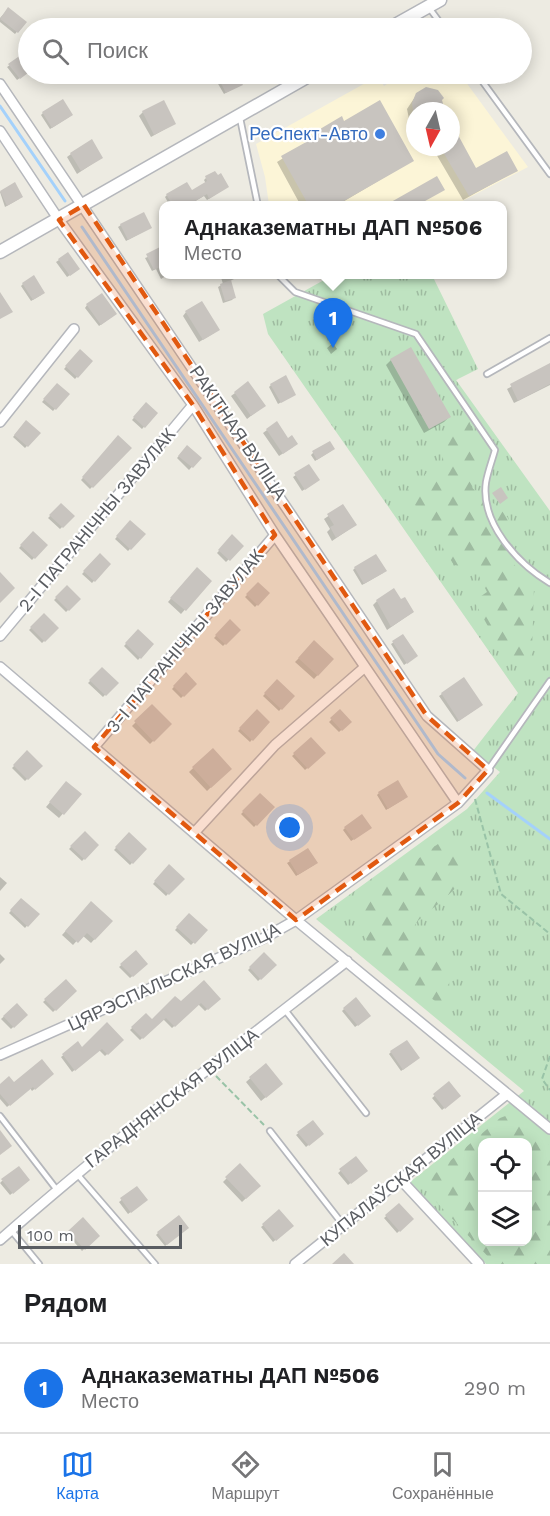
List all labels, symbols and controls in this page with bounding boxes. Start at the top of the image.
search box [18,18,532,84]
icon: search [39,35,72,68]
text: Поиск [87,38,148,63]
north arrow [406,102,460,156]
place label: РеСпект-Авто [249,123,368,144]
marker: РеСпект-Авто [373,127,387,141]
popup [159,201,507,279]
text: Аднаказематны ДАП №506 [184,215,482,240]
text: Место [184,241,242,265]
pin: 1 [314,298,352,348]
street label: РАКІТНАЯ ВУЛІЦА [186,361,291,504]
street label: 2-І ПАГРАНІЧНЫ ЗАВУЛАК [14,424,180,615]
street label: 3-І ПАГРАНІЧНЫ ЗАВУЛАК [102,544,268,737]
your location [275,813,304,842]
street label: ЦЯРЭСПАЛЬСКАЯ ВУЛІЦА [64,918,283,1035]
street label: ГАРАДНЯНСКАЯ ВУЛІЦА [81,1023,263,1172]
street label: КУПАЛАЎСКАЯ ВУЛІЦА [316,1107,486,1250]
map controls [478,1138,532,1246]
button: locate [478,1138,532,1192]
button: layers [478,1192,532,1246]
scale bar [18,1222,182,1250]
text: 100 m [27,1226,74,1245]
text: Рядом [24,1288,107,1318]
text: Аднаказематны ДАП №506 [81,1363,379,1388]
text: 1 [39,1376,48,1400]
text: 290 m [464,1376,526,1400]
text: Место [81,1389,139,1413]
tab: Карта [56,1448,99,1503]
tab: Маршрут [211,1448,280,1503]
tab: Сохранённые [392,1448,494,1503]

